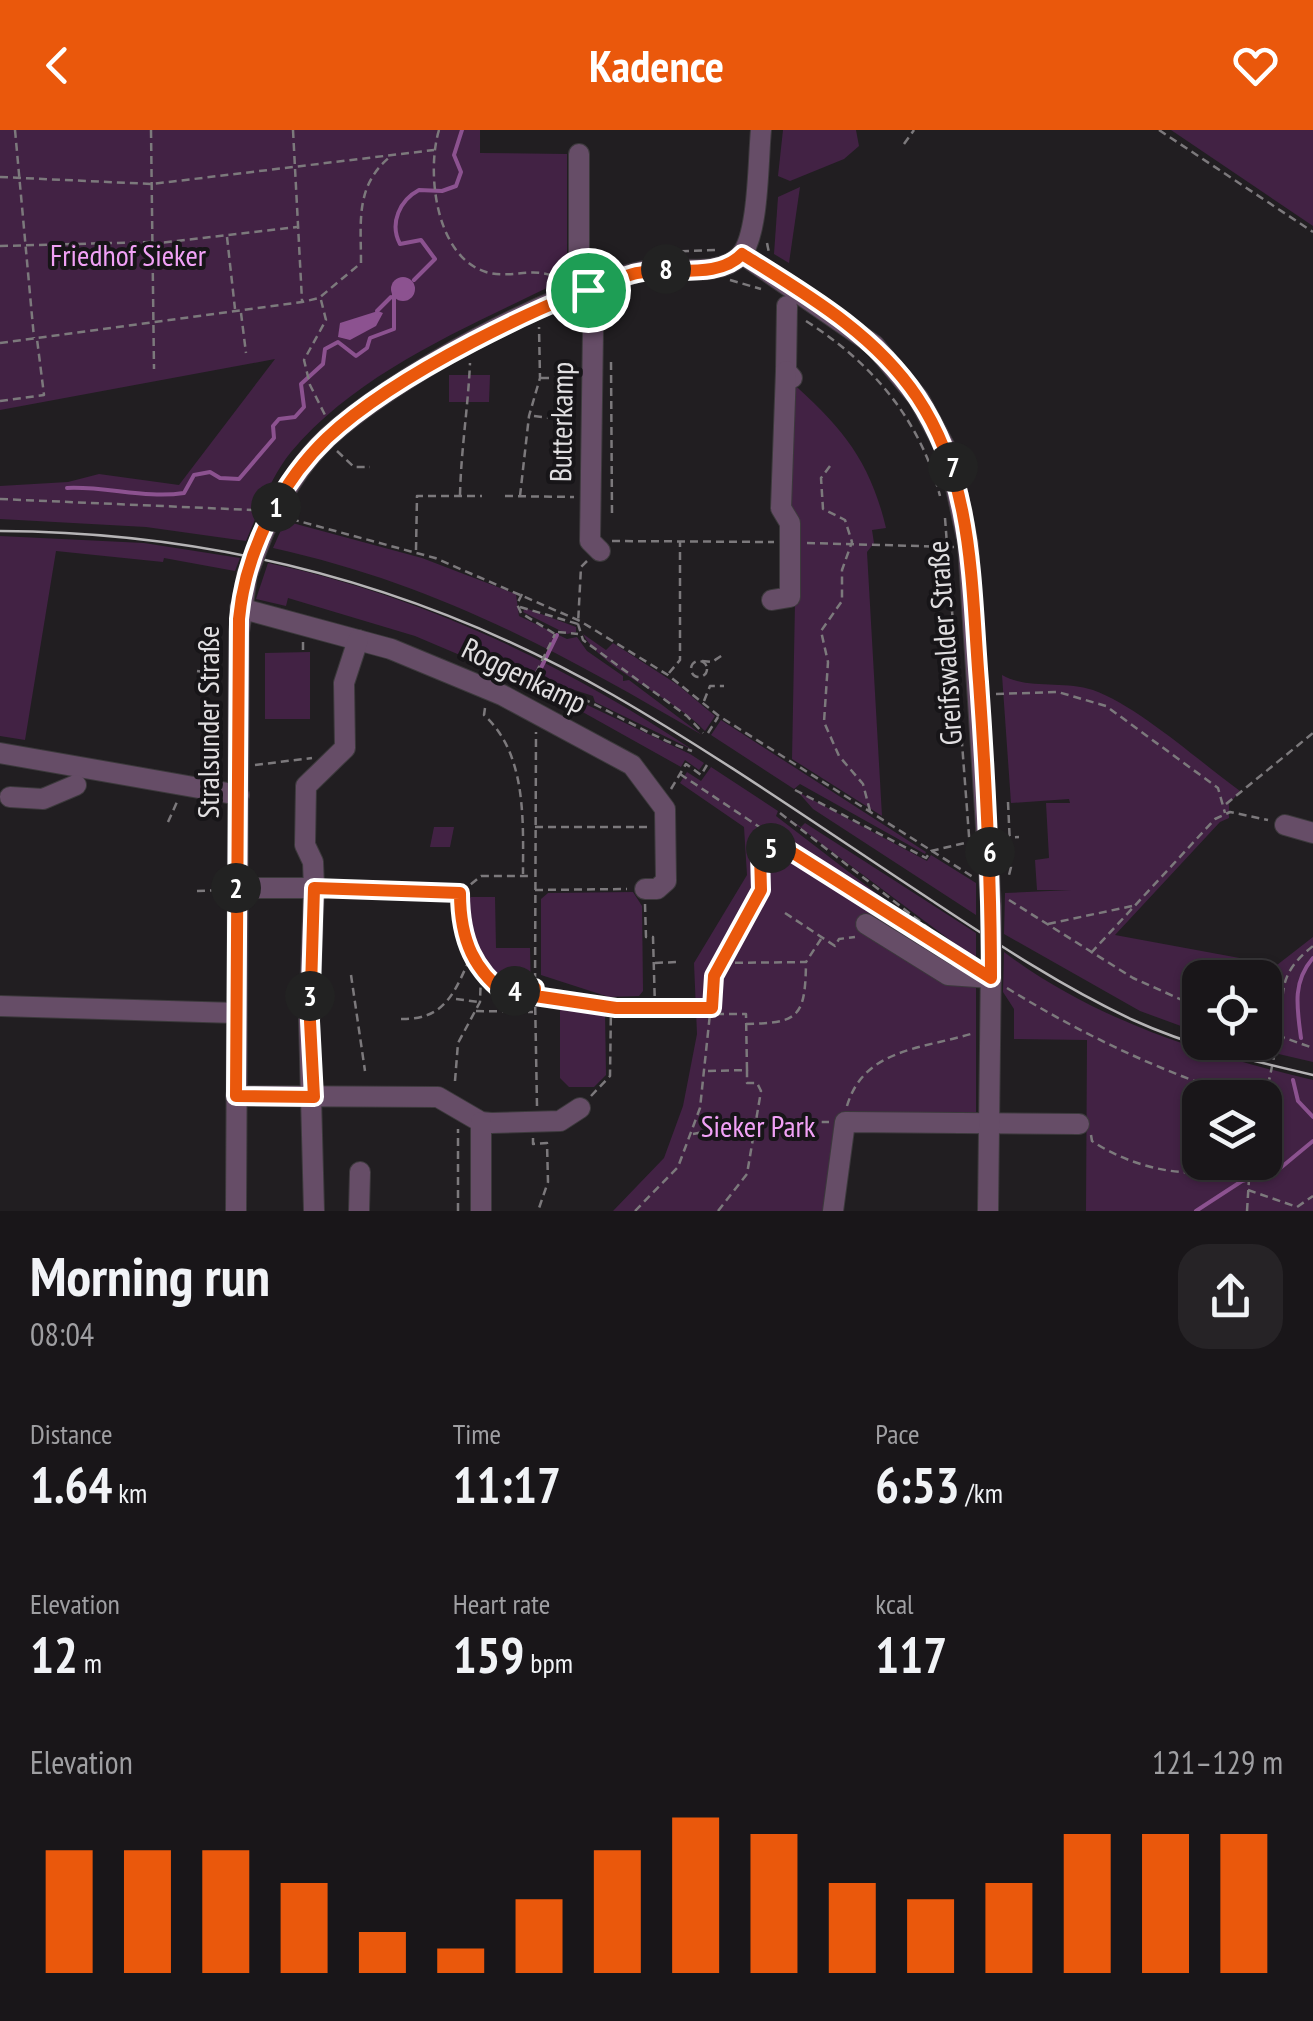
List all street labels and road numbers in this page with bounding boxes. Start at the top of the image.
street label: Butterkamp [540,362,581,482]
street label: Greifswalder Straße [917,540,970,747]
street label: Stralsunder Straße [188,626,227,818]
street label: Roggenkamp [456,628,593,722]

